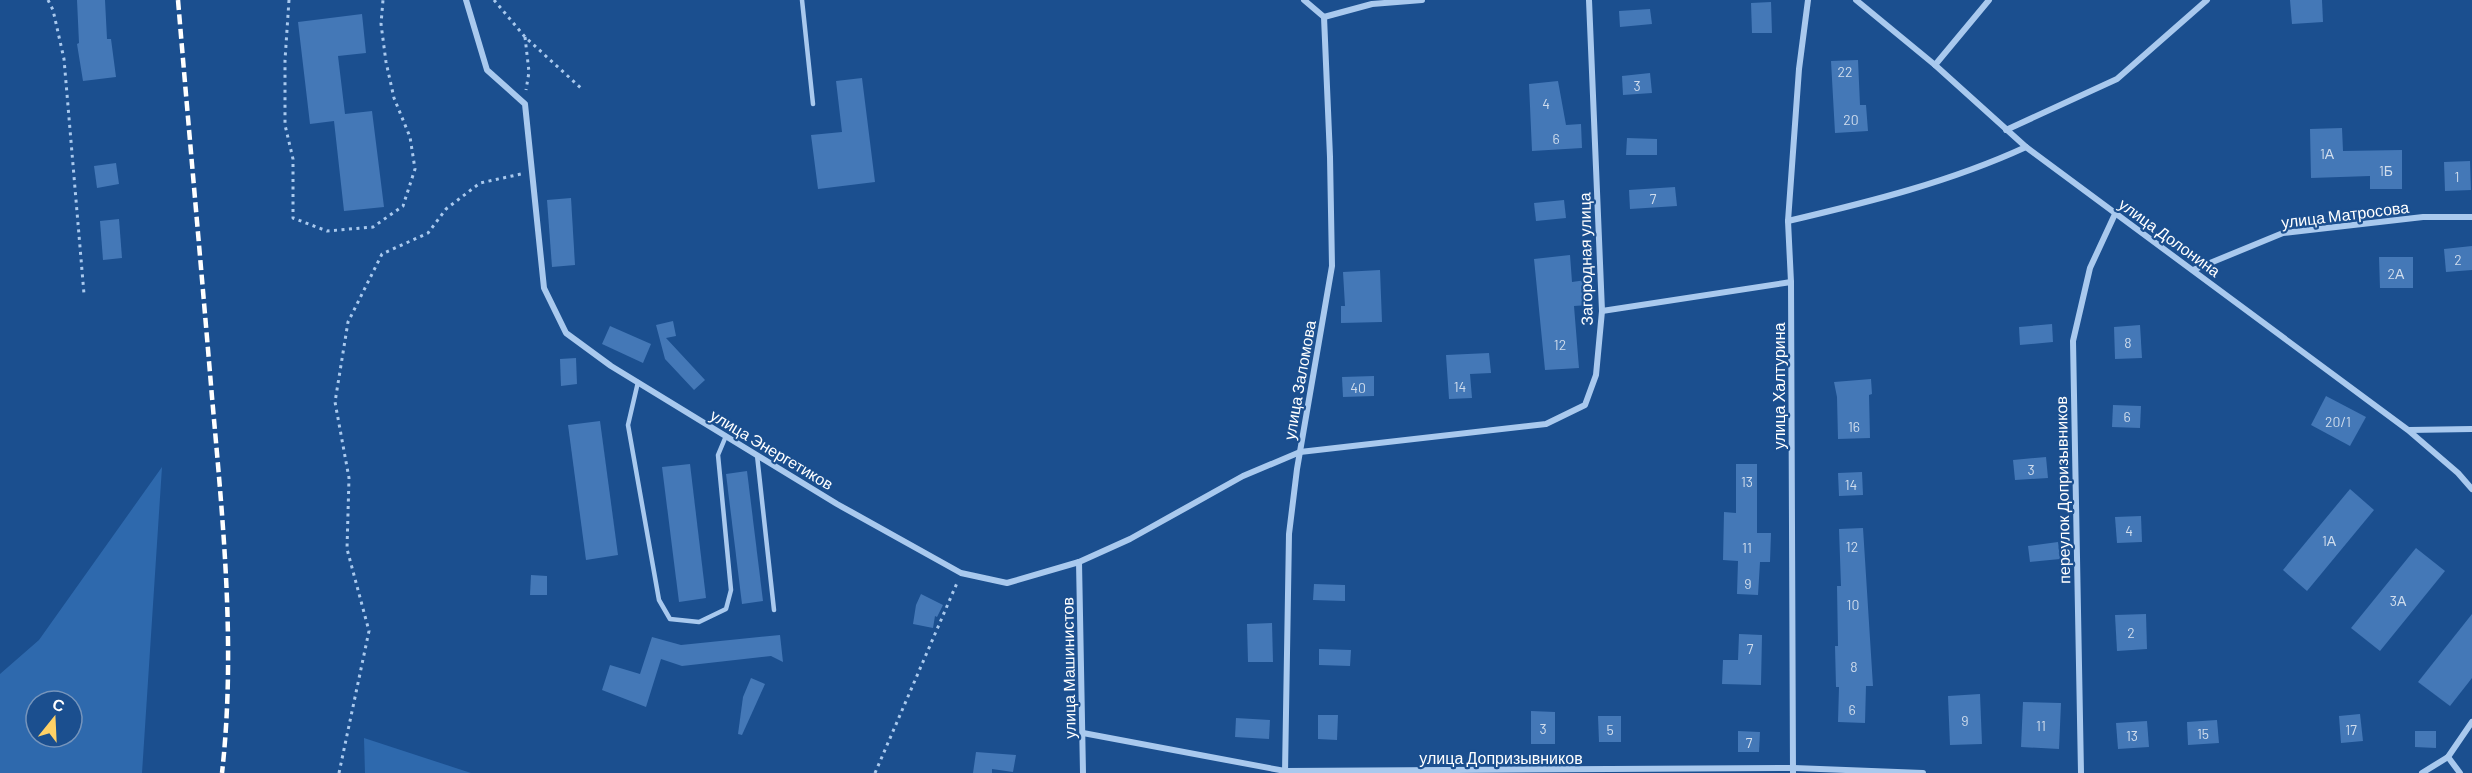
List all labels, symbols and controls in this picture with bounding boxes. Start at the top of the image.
house number: 22 [1837,63,1853,80]
house number: 3 [1633,77,1641,94]
house number: 4 [1542,95,1550,112]
house number: 20 [1843,111,1859,128]
house number: 6 [1552,130,1560,147]
house number: 1А [2320,145,2335,162]
house number: 1Б [2379,162,2393,179]
house number: 1 [2455,168,2459,185]
house number: 7 [1650,190,1657,207]
street label: Загородная улица [1574,192,1596,326]
street label: улица Долонина [2116,194,2224,280]
street label: улица Матросова [2280,197,2410,231]
house number: 2 [2454,251,2462,268]
house number: 2А [2388,265,2405,282]
street label: улица Заломова [1279,319,1319,441]
street label: улица Халтурина [1769,322,1788,450]
house number: 8 [2124,334,2132,351]
house number: 12 [1554,336,1566,353]
house number: 14 [1454,378,1466,395]
house number: 40 [1350,379,1366,396]
street label: переулок Допризывников [2051,396,2073,584]
street label: улица Энергетиков [707,405,837,493]
house number: 6 [2123,408,2131,425]
house number: 20/1 [2325,413,2351,430]
house number: 16 [1848,418,1860,435]
house number: 3 [2027,461,2035,478]
house number: 13 [1741,473,1753,490]
house number: 14 [1845,476,1857,493]
house number: 4 [2125,522,2133,539]
house number: 1А [2322,532,2337,549]
house number: 12 [1846,538,1858,555]
house number: 11 [1742,539,1752,556]
house number: 9 [1744,575,1752,592]
house number: 3А [2390,592,2407,609]
house number: 10 [1847,596,1859,613]
street label: улица Машинистов [1057,597,1079,739]
house number: 2 [2127,624,2135,641]
house number: 7 [1747,640,1754,657]
house number: 8 [1850,658,1858,675]
north arrow [24,689,84,749]
text: С [50,693,68,715]
house number: 6 [1848,701,1856,718]
house number: 9 [1961,712,1969,729]
house number: 11 [2036,717,2046,734]
house number: 3 [1539,720,1547,737]
house number: 5 [1606,721,1614,738]
house number: 17 [2345,721,2357,738]
house number: 15 [2197,725,2209,742]
house number: 13 [2126,727,2138,744]
house number: 7 [1746,734,1753,751]
street label: улица Допризывников [1419,748,1583,767]

